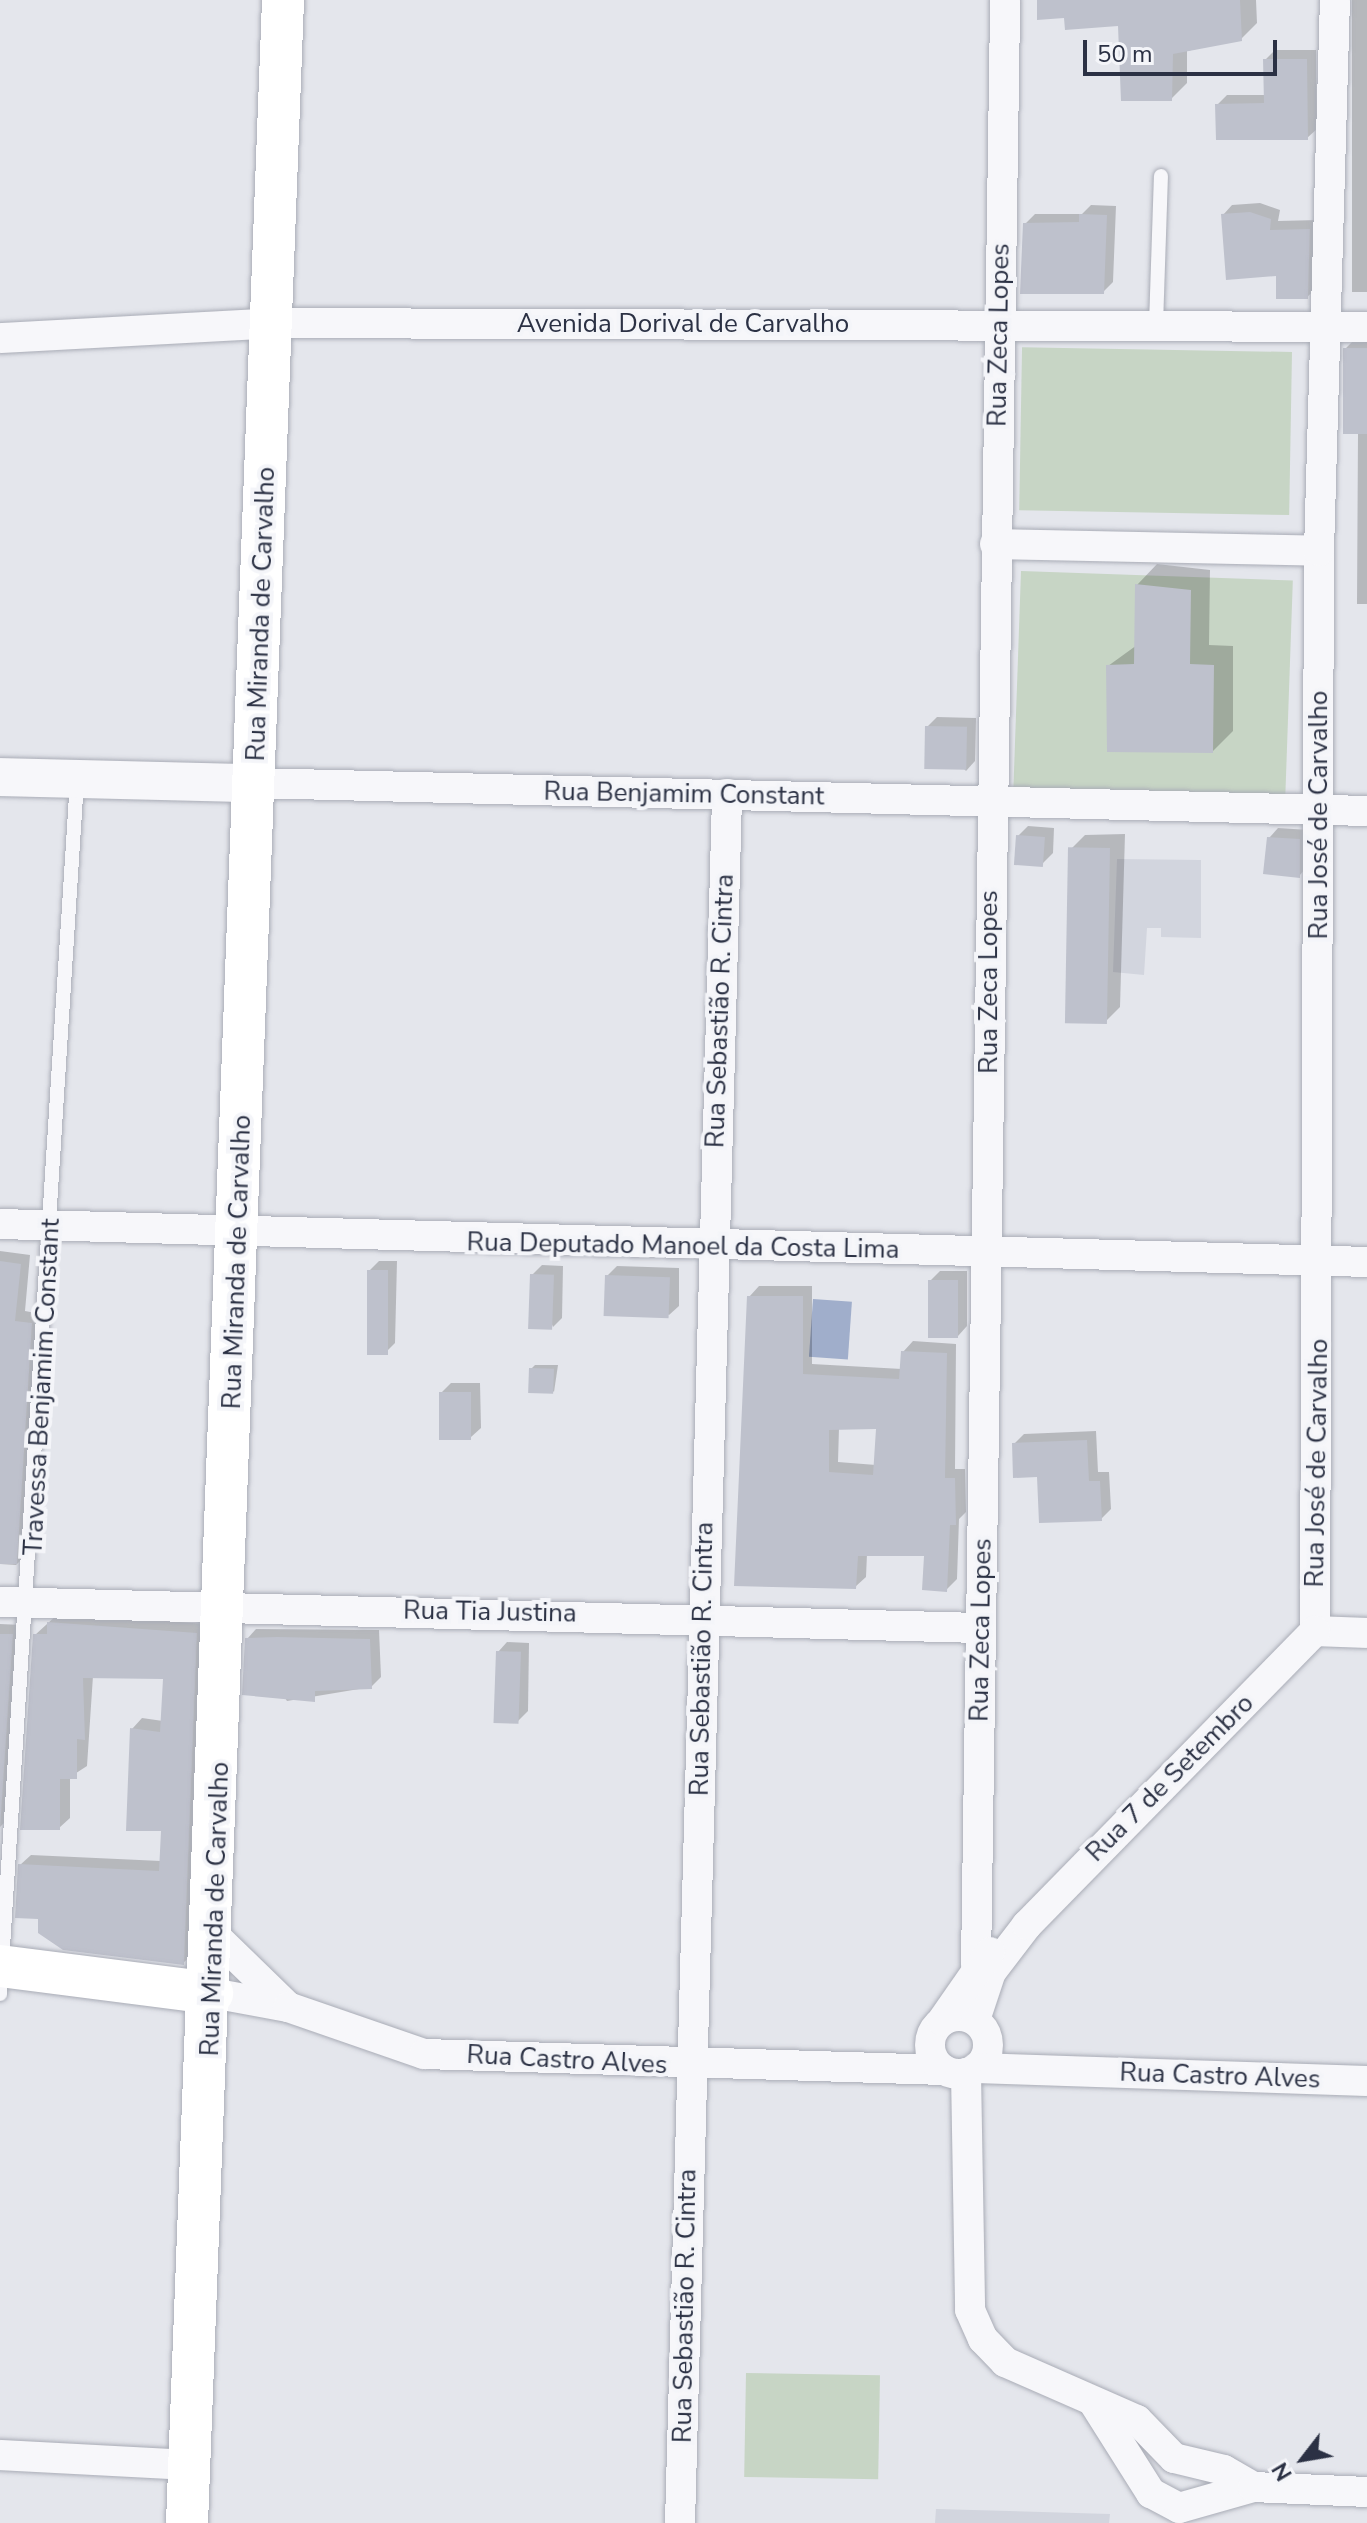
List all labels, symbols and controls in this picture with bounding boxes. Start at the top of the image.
scale bar [1087,24,1281,74]
text: 50 m [1097,38,1153,70]
street label: Rua Zeca Lopes [982,243,1016,427]
street label: Avenida Dorival de Carvalho [517,308,849,340]
street label: Rua Miranda de Carvalho [240,466,282,762]
street label: Rua José de Carvalho [1303,691,1335,939]
street label: Rua Benjamim Constant [543,776,825,812]
street label: Rua Sebastião R. Cintra [700,873,740,1149]
street label: Rua Zeca Lopes [973,890,1005,1074]
street label: Rua Miranda de Carvalho [216,1114,258,1410]
street label: Travessa Benjamim Constant [18,1218,66,1556]
street label: Rua Deputado Manoel da Costa Lima [466,1227,900,1265]
street label: Rua José de Carvalho [1299,1338,1335,1588]
street label: Rua Sebastião R. Cintra [684,1522,720,1796]
street label: Rua Zeca Lopes [964,1538,998,1722]
street label: Rua Tia Justina [403,1595,577,1629]
street label: Rua 7 de Setembro [1080,1688,1260,1868]
street label: Rua Miranda de Carvalho [194,1761,236,2057]
street label: Rua Castro Alves [466,2039,668,2081]
street label: Rua Castro Alves [1119,2057,1321,2095]
street label: Rua Sebastião R. Cintra [667,2169,703,2443]
north arrow [1263,2419,1343,2499]
text: N [1265,2457,1300,2486]

